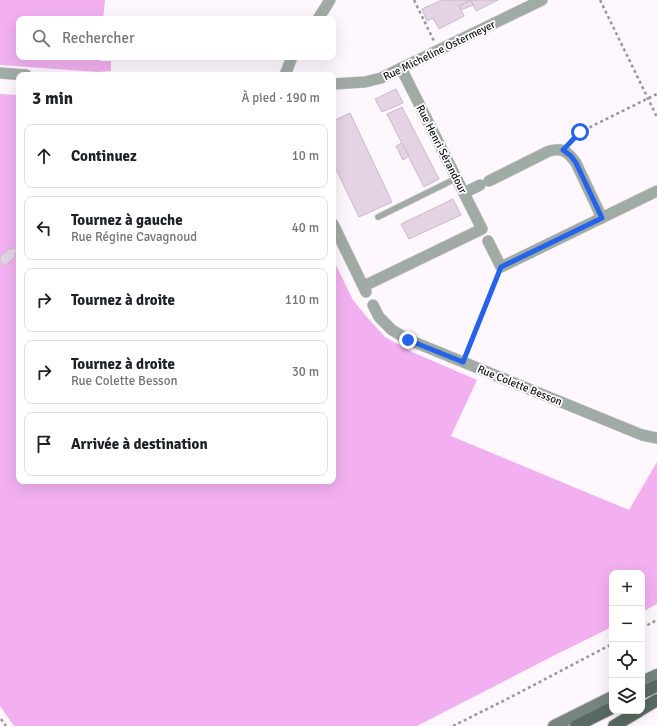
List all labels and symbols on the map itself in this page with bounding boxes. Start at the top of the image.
street label: Rue Micheline Ostermeyer [381,18,497,83]
street label: Rue Henri Sérandour [414,103,470,196]
route start [571,123,589,141]
route end [399,331,417,349]
street label: Rue Colette Besson [476,363,564,408]

